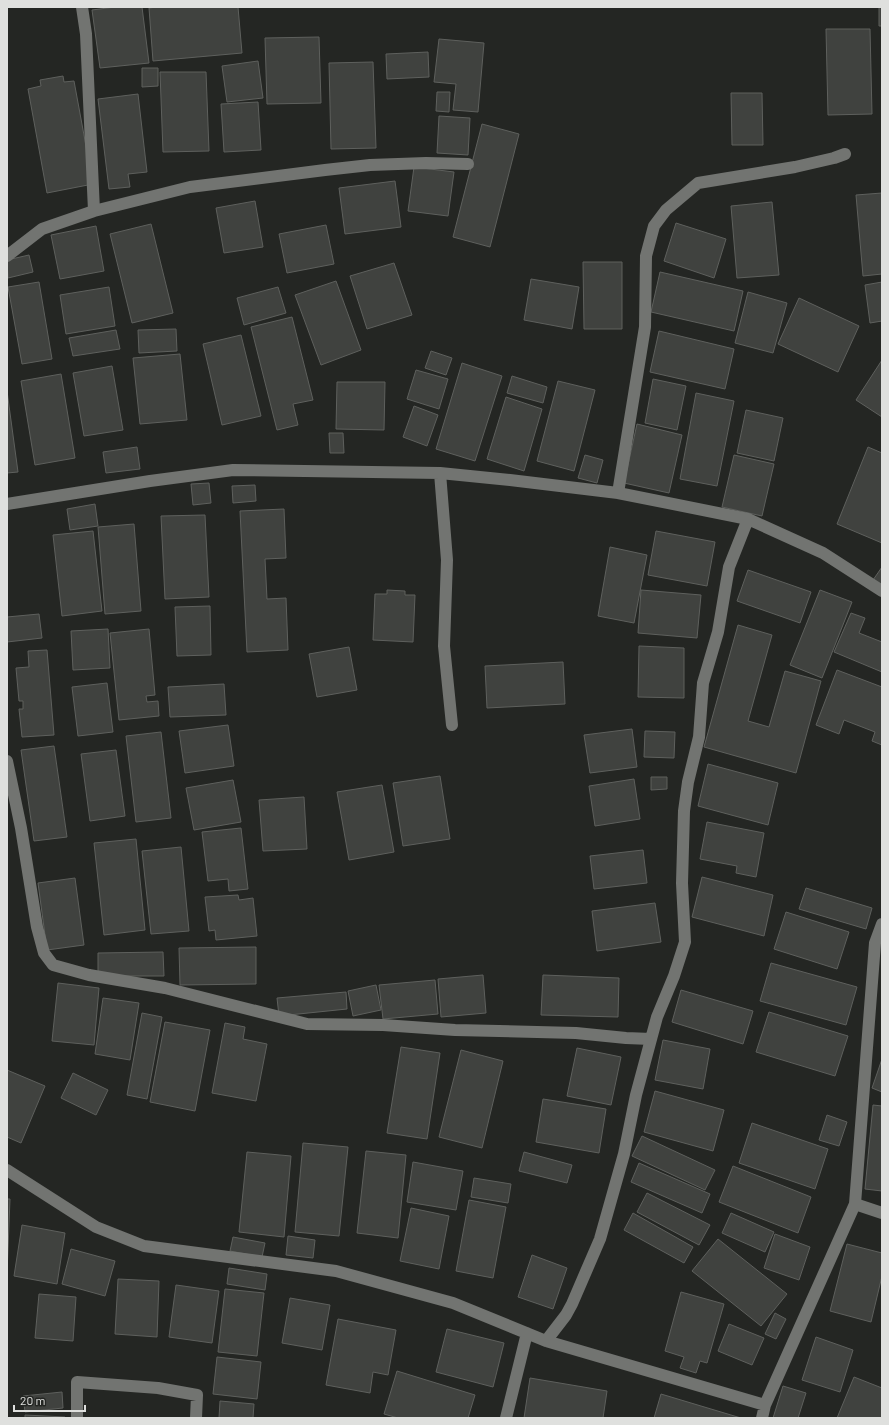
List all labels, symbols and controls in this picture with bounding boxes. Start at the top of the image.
scale bar [14,1387,85,1413]
text: 20 m [20,1393,46,1407]

